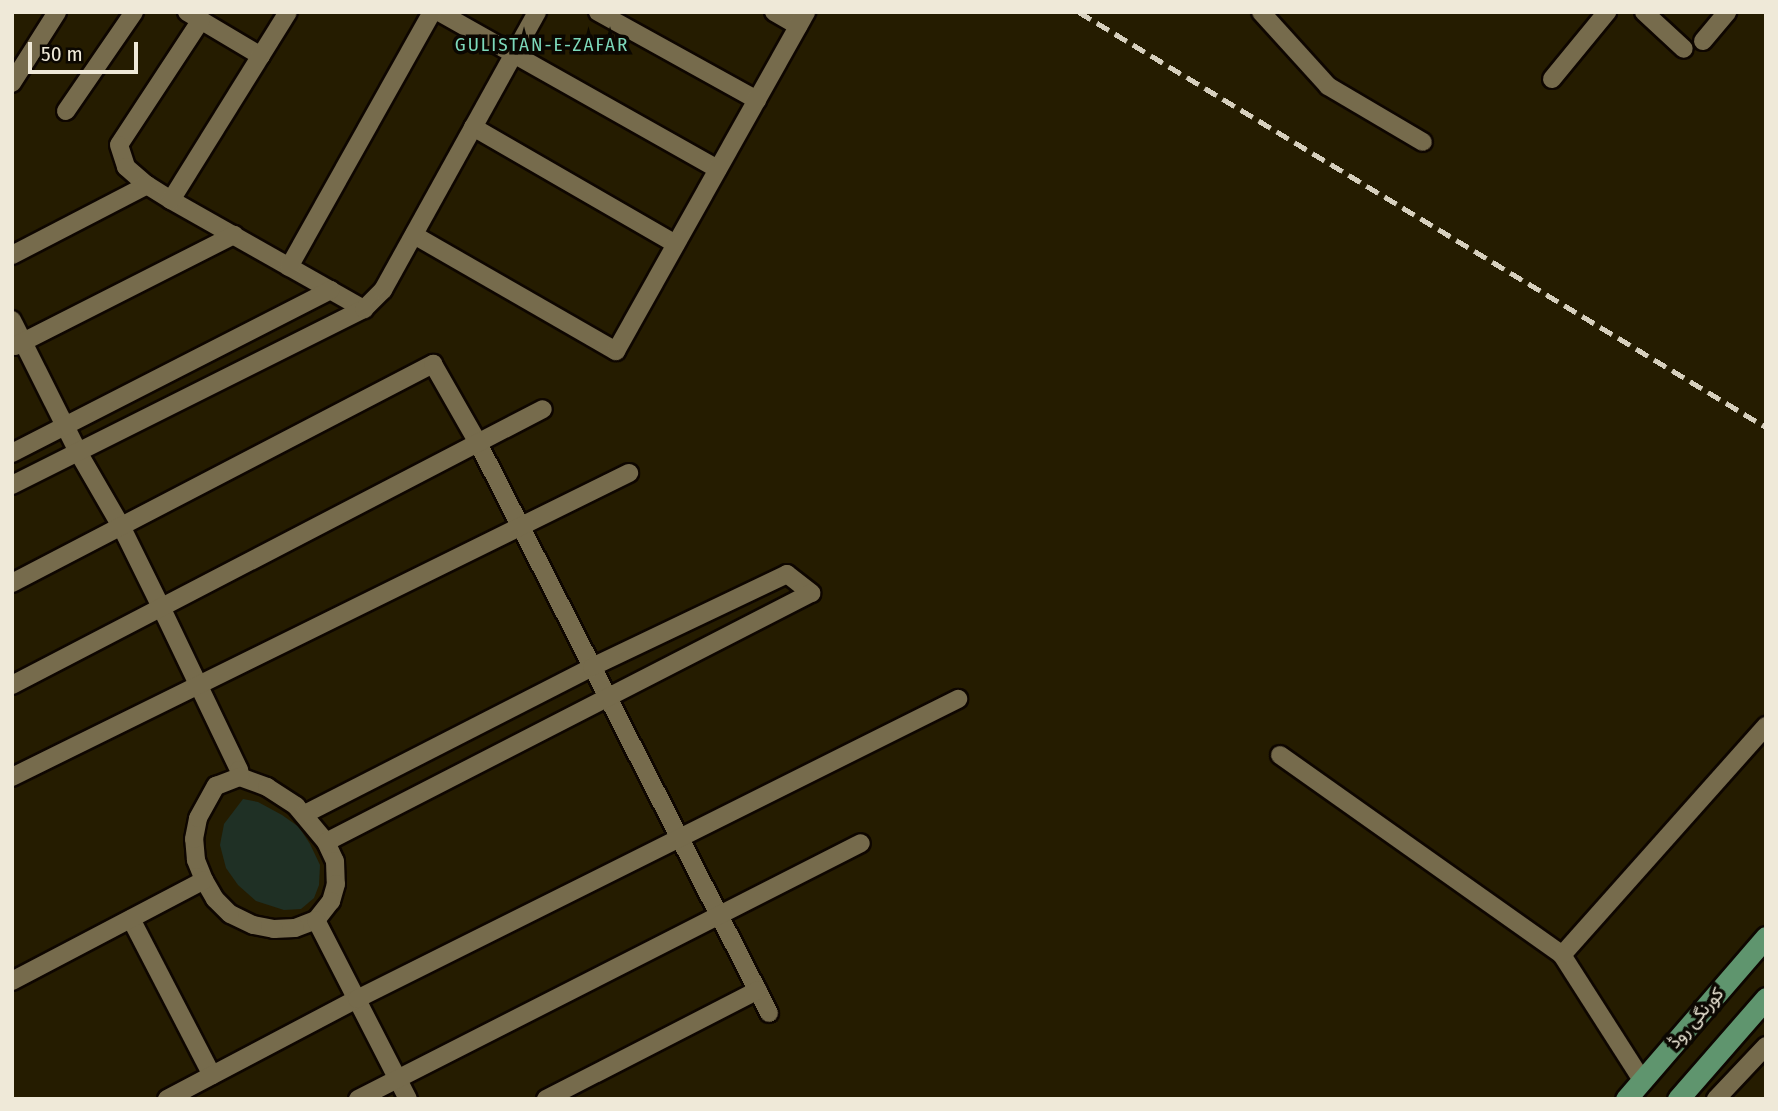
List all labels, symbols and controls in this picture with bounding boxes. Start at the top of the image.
scale bar [32,28,142,72]
district label: GULISTAN-E-ZAFAR [457,34,627,56]
text: 50 m [41,41,83,67]
street label: کورنگی روڈ [1664,983,1728,1053]

